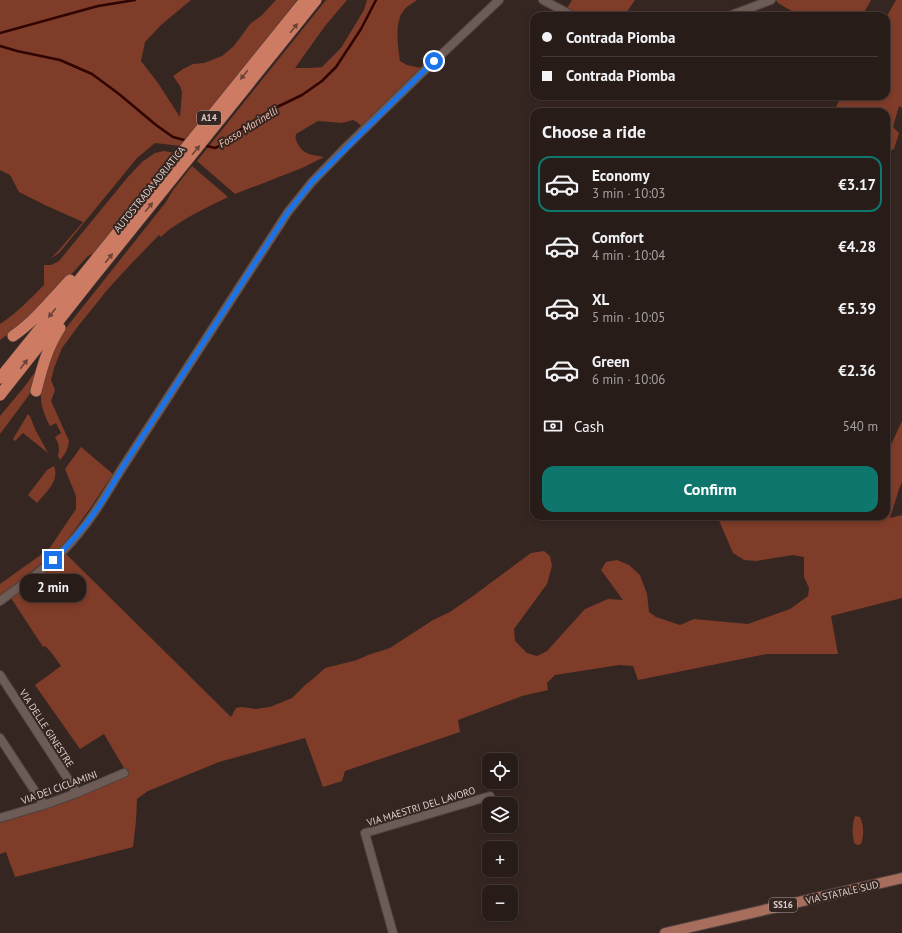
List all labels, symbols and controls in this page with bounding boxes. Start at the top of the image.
one-way arrow [290,23,298,33]
text: Contrada Piomba [566,28,676,47]
route start [425,52,443,70]
text: Contrada Piomba [566,66,676,85]
one-way arrow [240,70,249,80]
water label: Fosso Marinelli [216,102,281,151]
road number: A14 [197,111,221,125]
text: Choose a ride [542,120,646,143]
street label: AUTOSTRADA ADRIATICA [111,144,188,235]
one-way arrow [192,144,200,155]
icon: car [544,166,580,202]
text: Economy [592,166,650,185]
text: €3.17 [838,175,876,194]
text: 3 min · 10:03 [592,185,665,202]
one-way arrow [145,202,154,213]
icon: car [544,228,580,264]
text: Comfort [592,228,644,247]
text: €4.28 [838,237,876,256]
text: 4 min · 10:04 [592,247,665,264]
one-way arrow [104,253,113,263]
icon: car [544,290,580,326]
text: XL [592,290,609,309]
text: €5.39 [838,299,876,318]
one-way arrow [47,308,56,319]
text: 5 min · 10:05 [592,309,665,326]
icon: car [544,352,580,388]
text: Green [592,352,630,371]
one-way arrow [20,358,29,369]
text: €2.36 [838,361,876,380]
text: 6 min · 10:06 [592,371,665,388]
icon: cash [542,415,564,437]
text: Cash [574,417,604,436]
text: 540 m [843,418,878,435]
button: Confirm [542,466,878,512]
route end [44,551,62,569]
callout: 2 min [20,574,86,602]
text: 2 min [37,579,69,596]
street label: VIA DELLE GINESTRE [16,686,77,770]
map controls [482,753,518,921]
button: locate [482,753,518,789]
street label: VIA DEI CICLAMINI [18,768,99,808]
street label: VIA MAESTRI DEL LAVORO [364,784,477,829]
button: layers [482,797,518,833]
button: + [482,841,518,877]
street label: VIA STATALE SUD [803,878,880,907]
button: − [482,885,518,921]
road number: SS16 [769,898,797,912]

